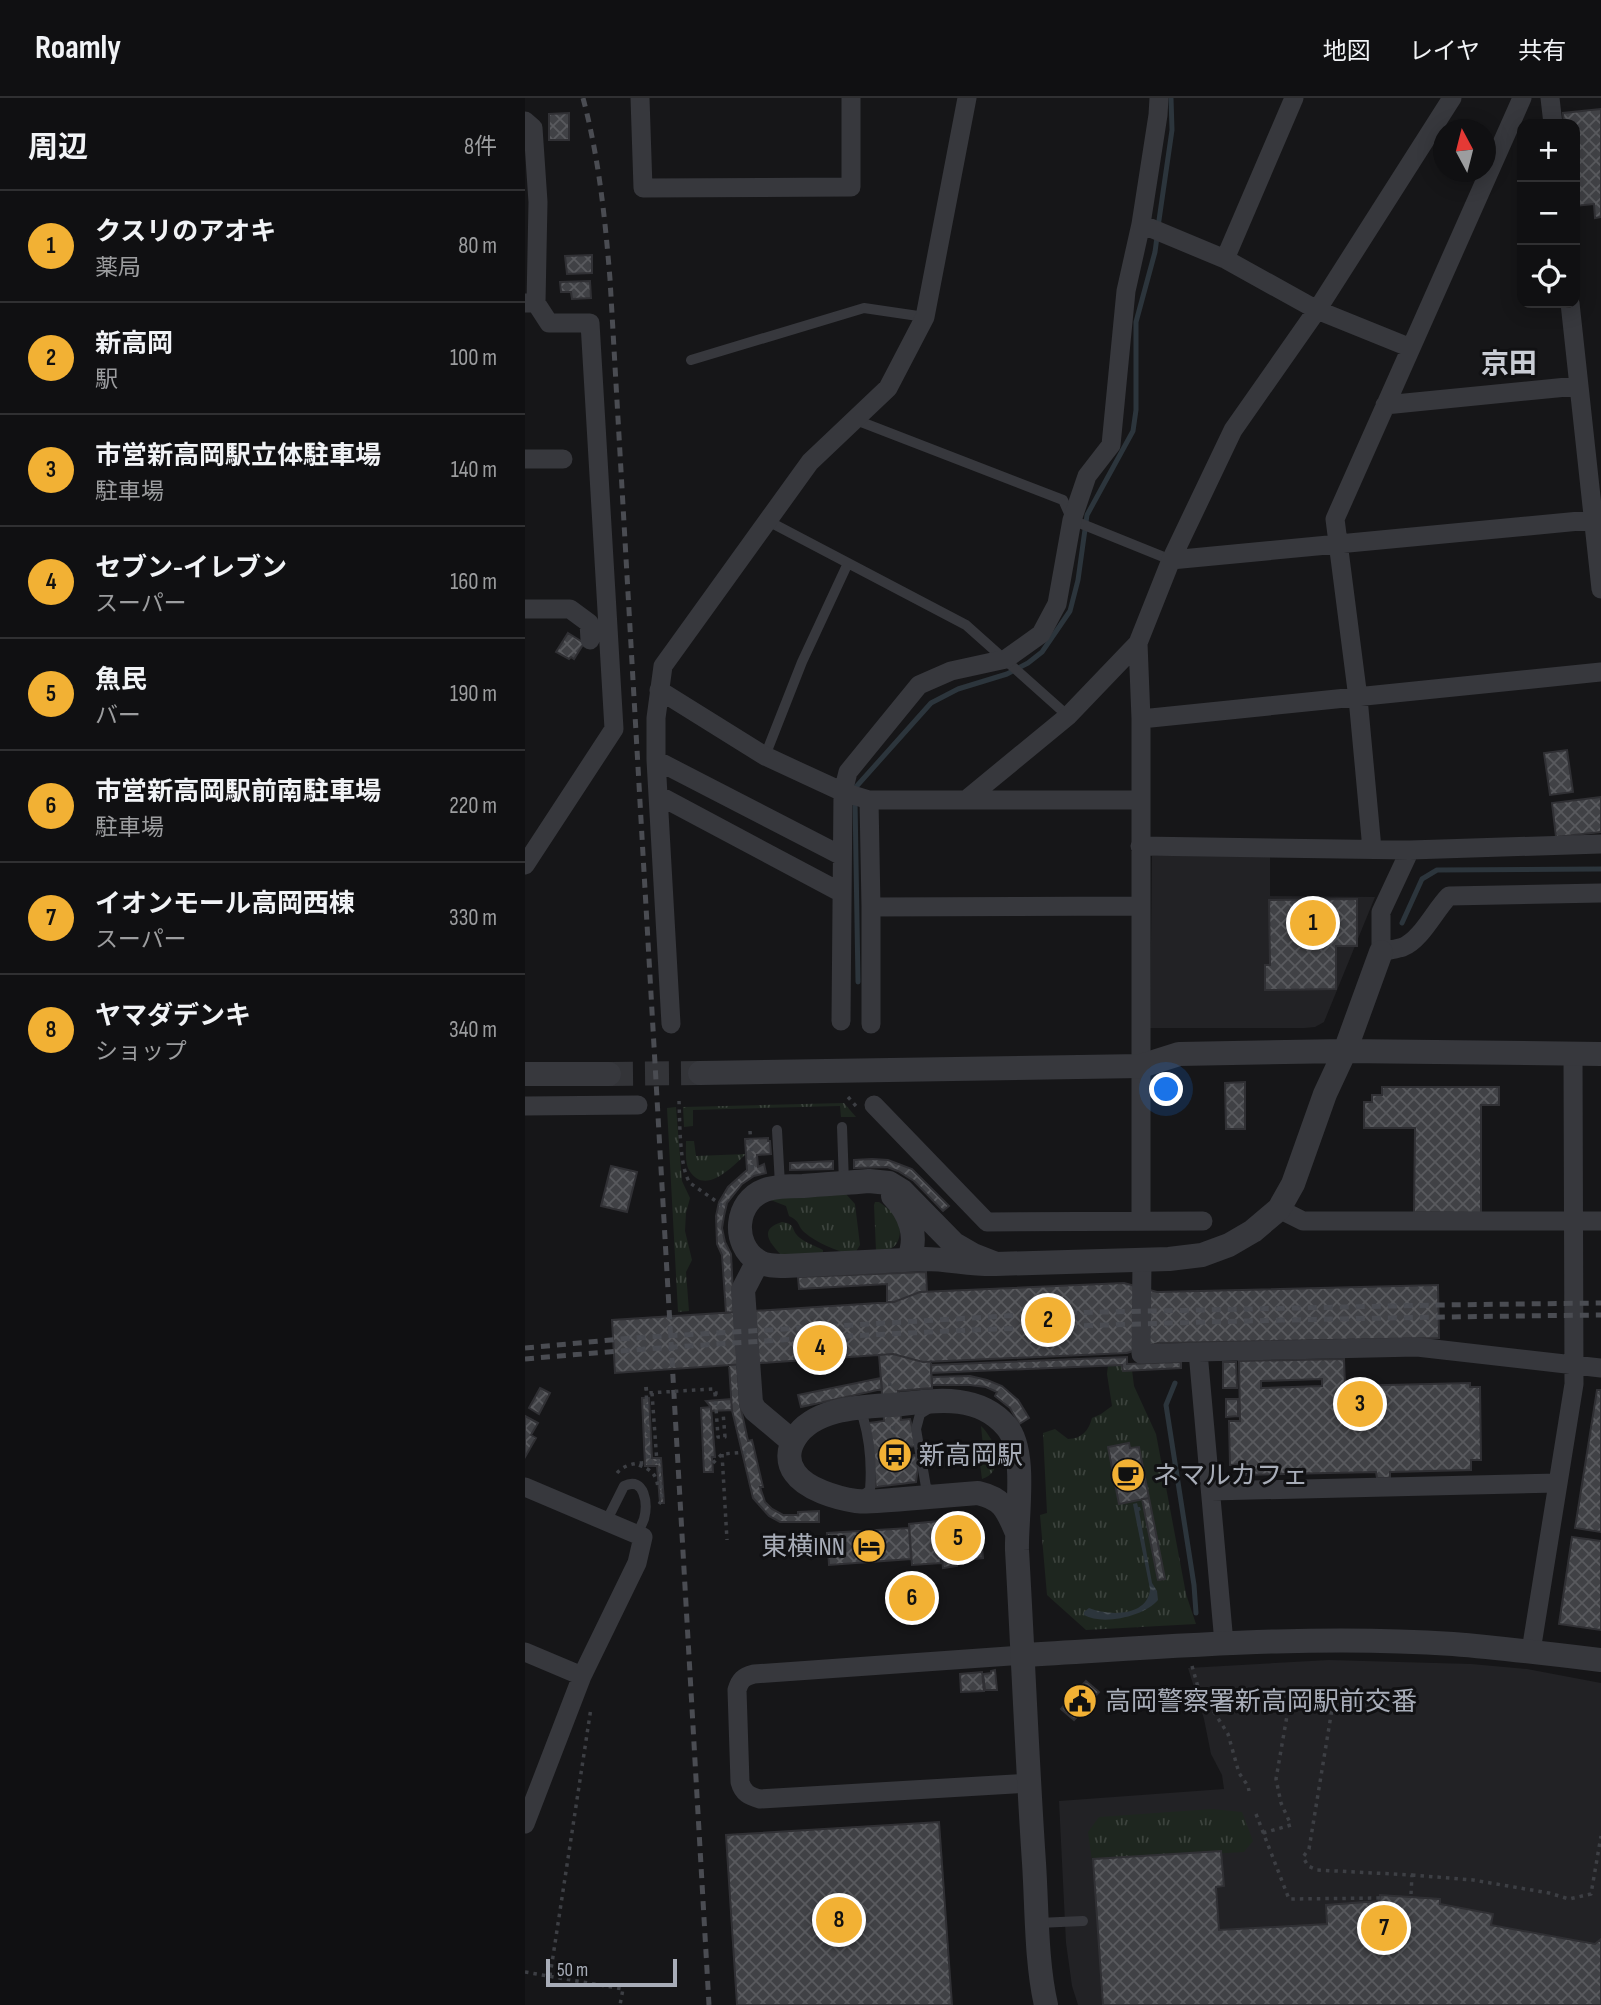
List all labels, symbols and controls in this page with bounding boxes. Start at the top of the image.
text: Roamly [35,28,121,68]
text: 地図 [1323,37,1371,66]
text: レイヤ [1409,37,1480,66]
text: 共有 [1518,37,1566,66]
north arrow [1433,119,1496,182]
map controls [1517,119,1580,308]
button: + [1517,119,1580,182]
text: 周辺 [28,130,88,166]
text: 8件 [464,133,497,161]
button: − [1517,182,1580,245]
text: クスリのアオキ [95,217,276,248]
text: 1 [46,232,56,260]
text: 80 m [458,232,497,260]
button: locate [1517,245,1580,308]
text: 薬局 [95,254,141,282]
text: 新高岡 [95,329,173,360]
text: 2 [46,344,56,372]
text: 100 m [450,344,497,372]
district label: 京田 [1481,348,1537,381]
text: 駅 [95,366,118,394]
text: 市営新高岡駅立体駐車場 [95,441,381,472]
text: 3 [46,456,56,484]
text: 140 m [451,456,497,484]
text: 駐車場 [95,478,164,506]
text: セブン-イレブン [95,553,287,584]
text: 4 [46,568,56,596]
text: 160 m [450,568,497,596]
text: スーパー [95,590,187,618]
text: 魚民 [95,665,147,696]
text: 5 [46,680,56,708]
text: 190 m [450,680,497,708]
text: バー [95,702,141,730]
text: 市営新高岡駅前南駐車場 [95,777,381,808]
text: 6 [46,792,56,820]
text: 220 m [449,792,497,820]
text: 駐車場 [95,814,164,842]
text: イオンモール高岡西棟 [95,889,355,920]
pin: 1 [1290,897,1336,949]
text: 7 [46,904,56,932]
text: 330 m [449,904,497,932]
text: スーパー [95,926,187,954]
text: ヤマダデンキ [95,1001,251,1032]
text: 8 [46,1016,56,1044]
text: 340 m [449,1016,497,1044]
text: ショップ [95,1038,187,1066]
your location [1149,1072,1183,1106]
pin: 2 [1025,1294,1071,1346]
pin: 4 [797,1322,843,1374]
pin: 3 [1337,1378,1383,1430]
bus stop icon: 新高岡駅 [876,1436,914,1474]
place label: 新高岡駅 [919,1441,1023,1472]
cafe icon: ネマルカフェ [1109,1456,1147,1494]
place label: ネマルカフェ [1153,1461,1308,1492]
pin: 5 [935,1512,981,1564]
hotel icon: 東横INN [850,1527,888,1565]
place label: 東横INN [761,1532,845,1563]
pin: 6 [889,1572,935,1624]
public building icon: 高岡警察署新高岡駅前交番 [1061,1682,1099,1720]
place label: 高岡警察署新高岡駅前交番 [1105,1687,1417,1718]
pin: 8 [816,1894,862,1946]
pin: 7 [1361,1902,1407,1954]
scale bar [546,1956,677,1988]
text: 50 m [557,1959,588,1982]

